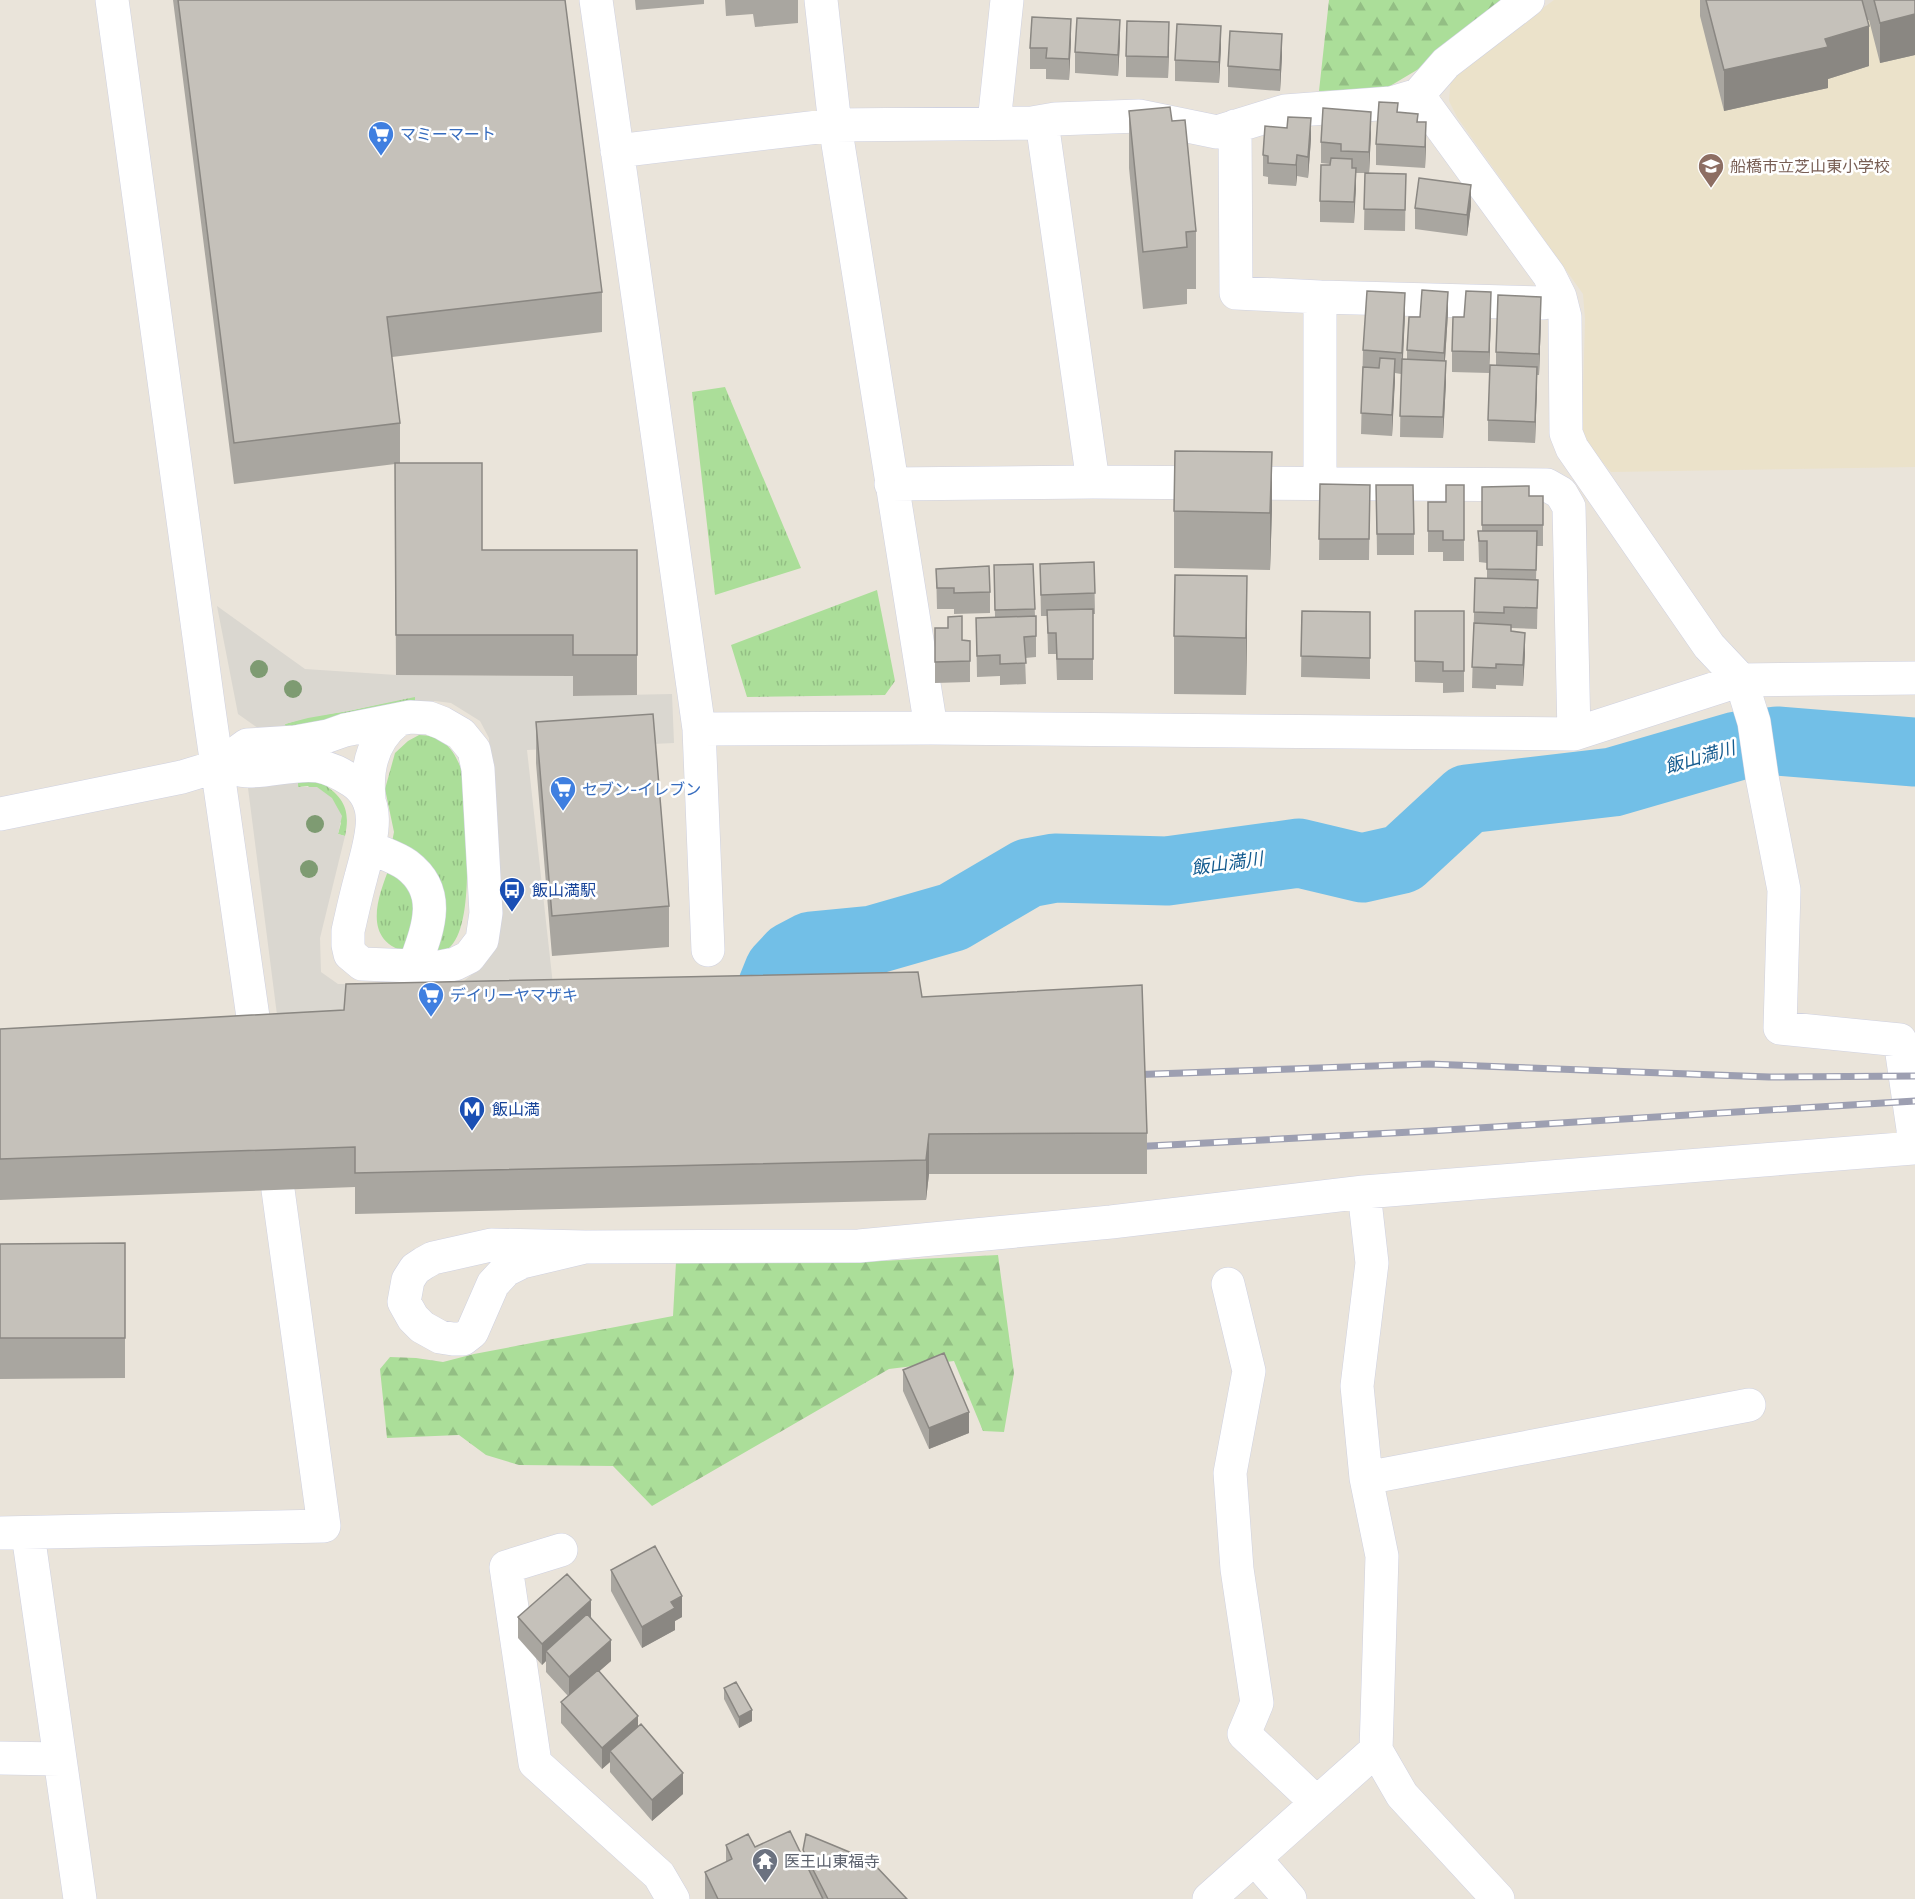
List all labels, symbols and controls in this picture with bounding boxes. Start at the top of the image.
supermarket icon: マミーマート [366,119,396,157]
place label: マミーマート [400,124,496,144]
school or university icon: 船橋市立芝山東小学校 [1696,151,1726,189]
place label: 船橋市立芝山東小学校 [1730,156,1890,176]
water label: 飯山満川 [1663,736,1739,777]
supermarket icon: セブン-イレブン [548,774,578,812]
place label: セブン-イレブン [582,779,701,799]
water label: 飯山満川 [1190,847,1266,878]
bus stop icon: 飯山満駅 [497,875,527,913]
place label: 飯山満駅 [532,880,596,900]
supermarket icon: デイリーヤマザキ [416,980,446,1018]
place label: デイリーヤマザキ [450,985,578,1005]
metro station icon: 飯山満 [457,1094,487,1132]
place label: 飯山満 [492,1099,540,1119]
temple icon: 医王山東福寺 [750,1846,780,1884]
place label: 医王山東福寺 [784,1851,880,1871]

